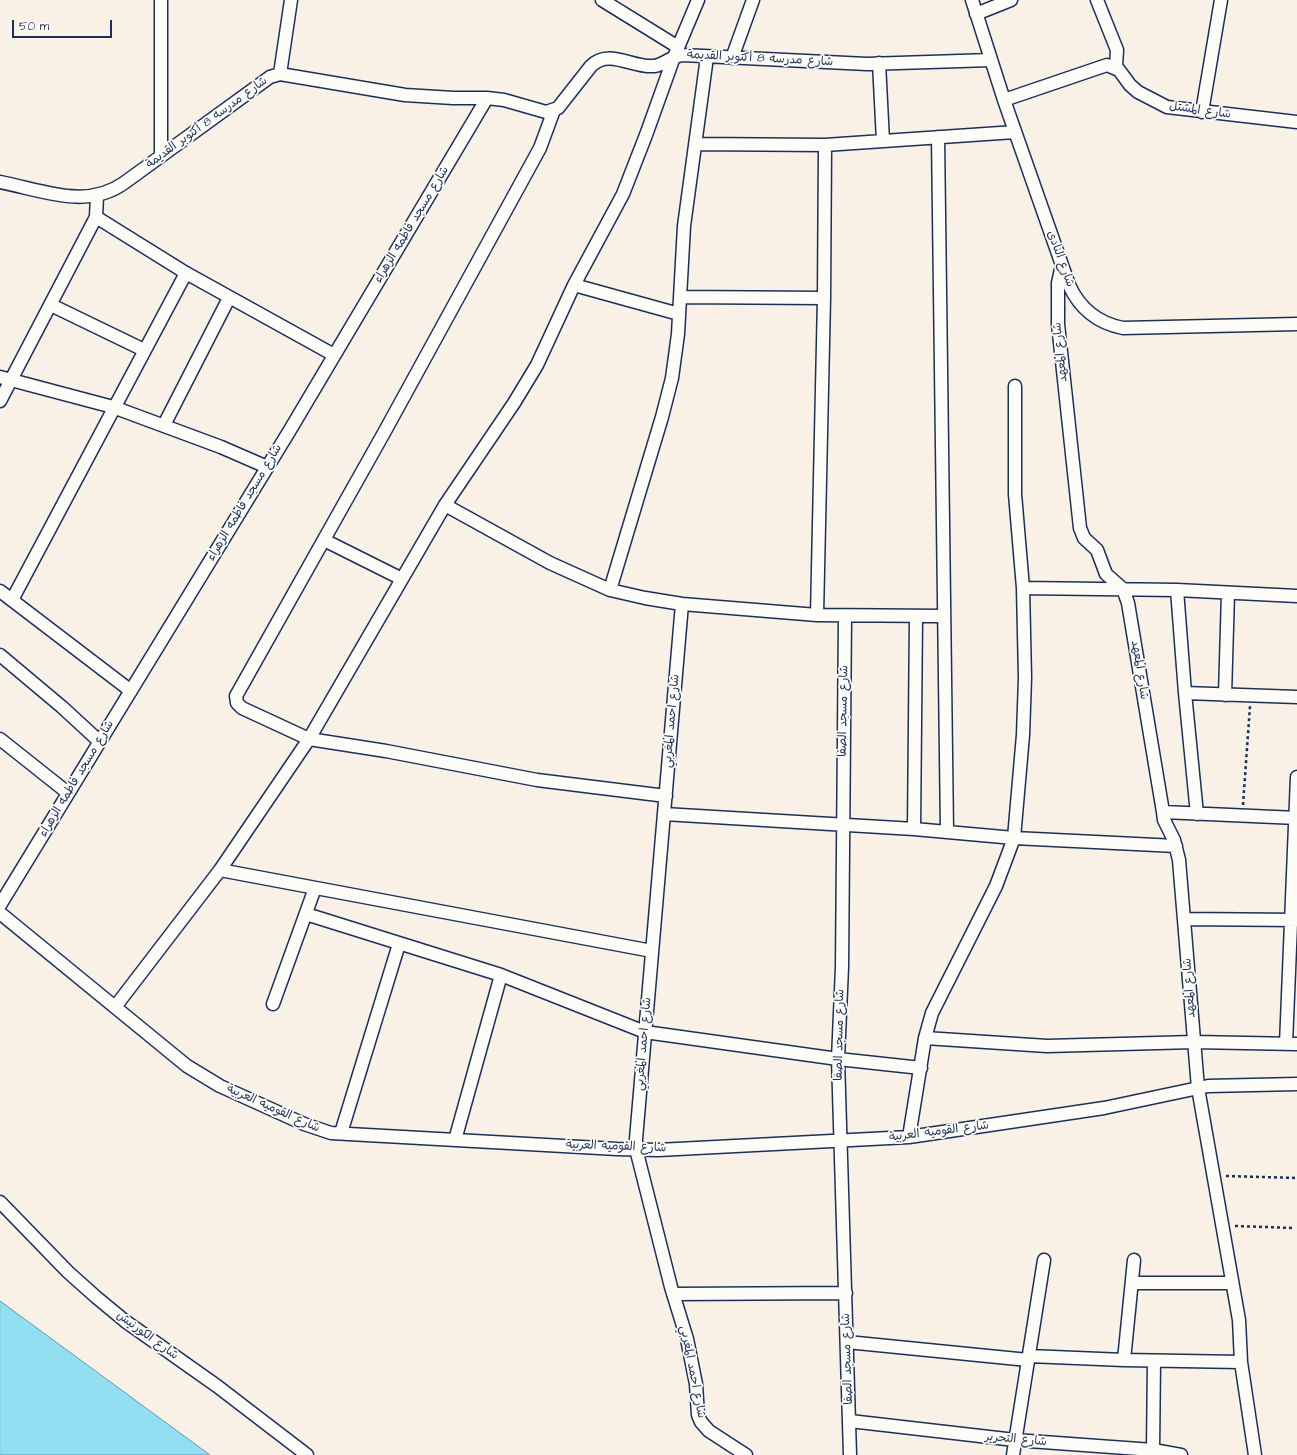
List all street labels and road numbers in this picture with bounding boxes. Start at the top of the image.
street label: شارع مدرسه 8 أكتوبر القديمة [686,48,834,70]
street label: شارع مدرسه 8 أكتوبر القديمة [143,74,271,172]
street label: شارع المشتل [1168,100,1232,122]
street label: شارع مسجد فاطمه الزهراء [371,164,453,286]
street label: شارع النادى [1043,229,1077,289]
street label: شارع المعهد [1051,322,1071,382]
street label: شارع مسجد فاطمه الزهراء [204,442,286,564]
street label: شارع المعهد [1127,639,1151,701]
street label: شارع مسجد الصفا [836,665,852,757]
street label: شارع احمد المغربي [661,674,683,768]
street label: شارع مسجد فاطمه الزهراء [36,718,118,840]
street label: شارع المعهد [1181,958,1199,1018]
street label: شارع مسجد الصفا [832,989,848,1081]
street label: شارع احمد المغربي [633,997,655,1091]
street label: شارع القوميه العربية [224,1082,322,1136]
street label: شارع القوميه العربية [888,1119,990,1145]
street label: شارع القوميه العربية [565,1138,667,1156]
street label: شارع الكورنيش [113,1309,181,1363]
street label: شارع مسجد الصفا [839,1313,857,1405]
street label: شارع احمد المغربي [676,1325,708,1419]
street label: شارع التحرير [985,1430,1047,1450]

